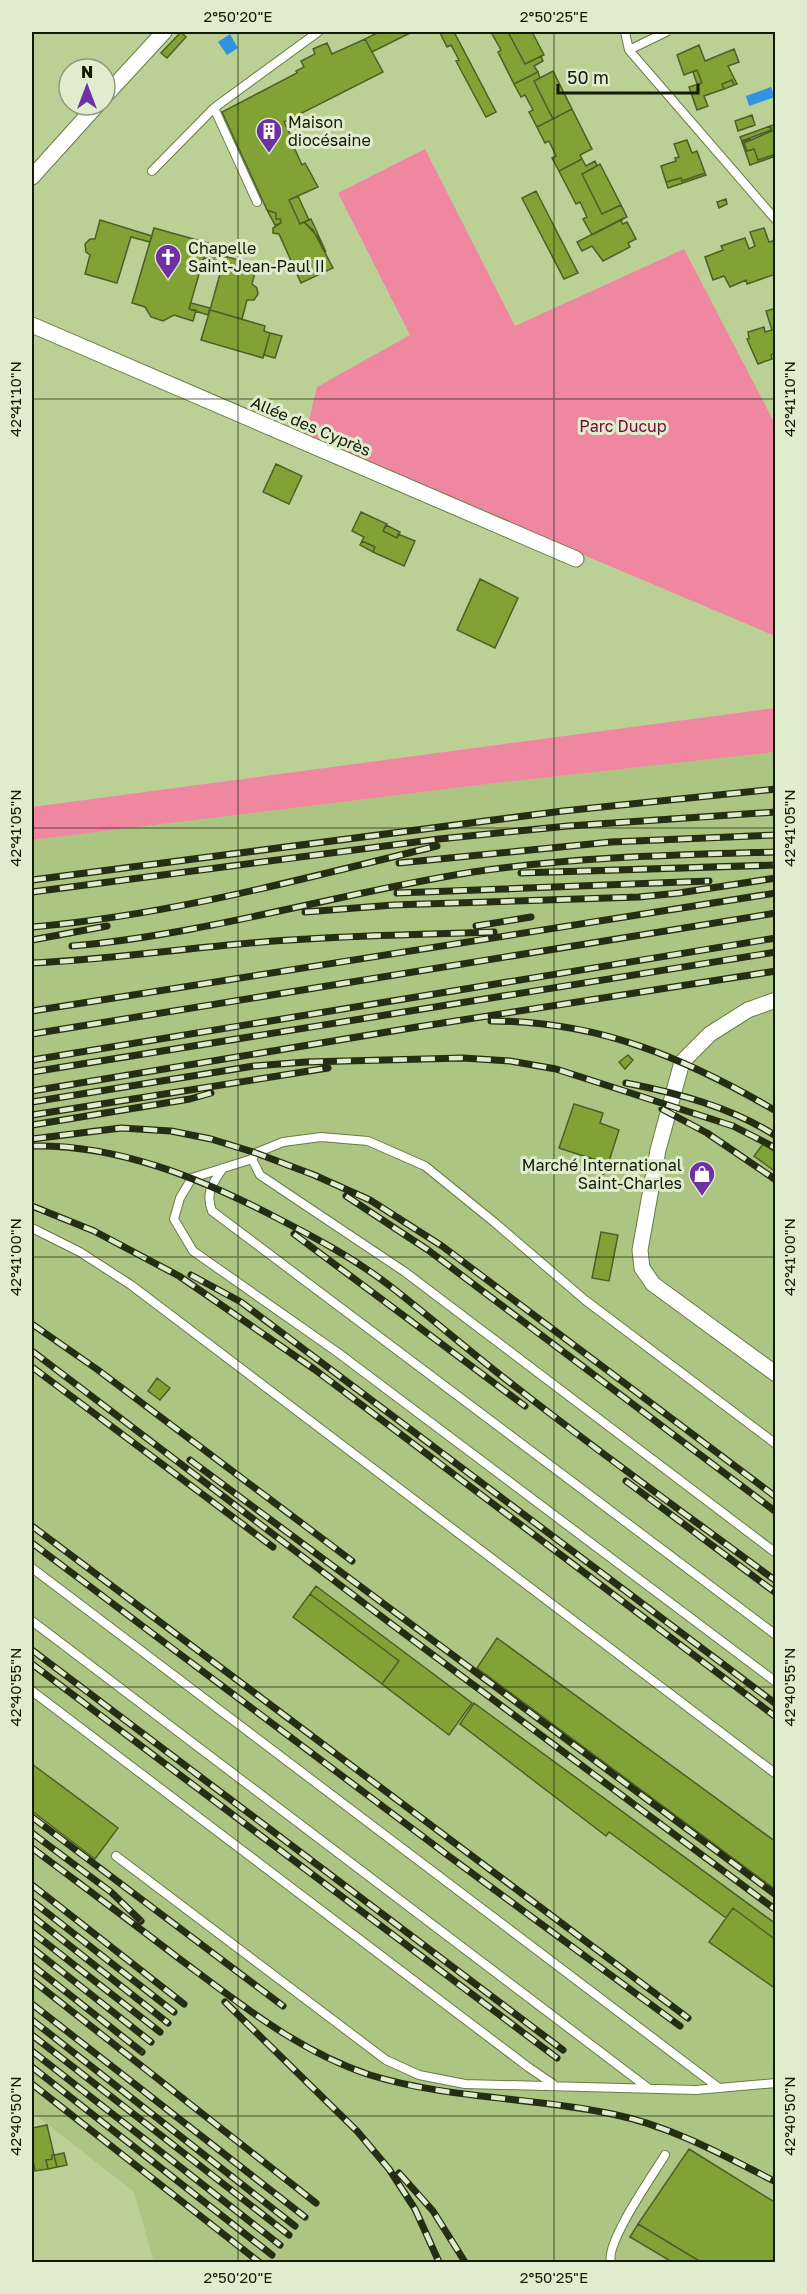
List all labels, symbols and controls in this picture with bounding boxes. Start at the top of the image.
text: 2°50'20"E [204,7,272,25]
text: 2°50'25"E [520,7,588,25]
north arrow [57,57,117,117]
scale bar [558,57,698,95]
text: N [81,62,93,82]
text: 50 m [567,66,609,88]
place label: Maison diocésaine [288,112,371,150]
building icon: Maison diocésaine [254,116,284,154]
place label: Chapelle Saint-Jean-Paul II [188,238,325,276]
church icon: Chapelle Saint-Jean-Paul II [153,242,183,280]
text: 42°41'10"N [6,361,24,437]
text: 42°41'10"N [780,361,798,437]
street label: Allée des Cyprès [248,392,374,460]
park label: Parc Ducup [579,416,667,436]
text: 42°41'05"N [6,789,24,867]
text: 42°41'05"N [780,789,798,867]
place label: Marché International Saint-Charles [522,1155,682,1193]
shop icon: Marché International Saint-Charles [687,1159,717,1197]
text: 42°41'00"N [6,1218,24,1296]
text: 42°41'00"N [780,1218,798,1296]
text: 42°40'55"N [6,1648,24,1726]
text: 42°40'55"N [780,1648,798,1726]
text: 42°40'50"N [6,2076,24,2156]
text: 42°40'50"N [780,2076,798,2156]
text: 2°50'20"E [204,2268,272,2286]
text: 2°50'25"E [520,2268,588,2286]

